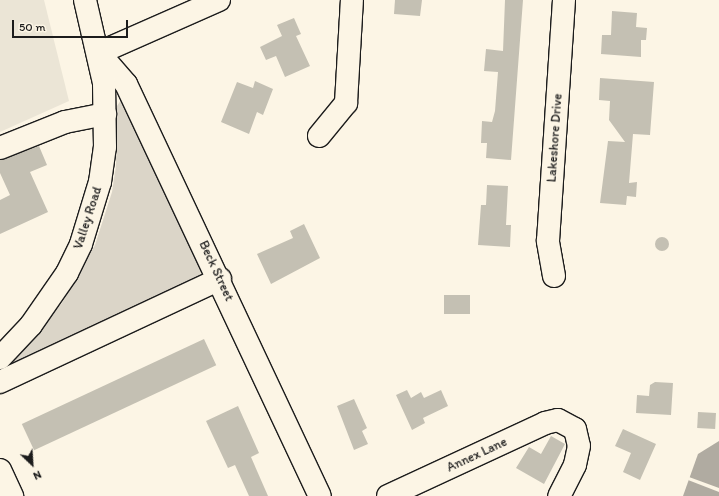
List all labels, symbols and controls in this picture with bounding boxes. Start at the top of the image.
scale bar [14,12,130,38]
text: 50 m [19,20,45,34]
street label: Lakeshore Drive [544,93,566,183]
street label: Valley Road [71,185,105,251]
street label: Beck Street [195,238,237,304]
street label: Annex Lane [444,434,510,476]
north arrow [12,444,52,484]
text: N [31,468,43,483]

